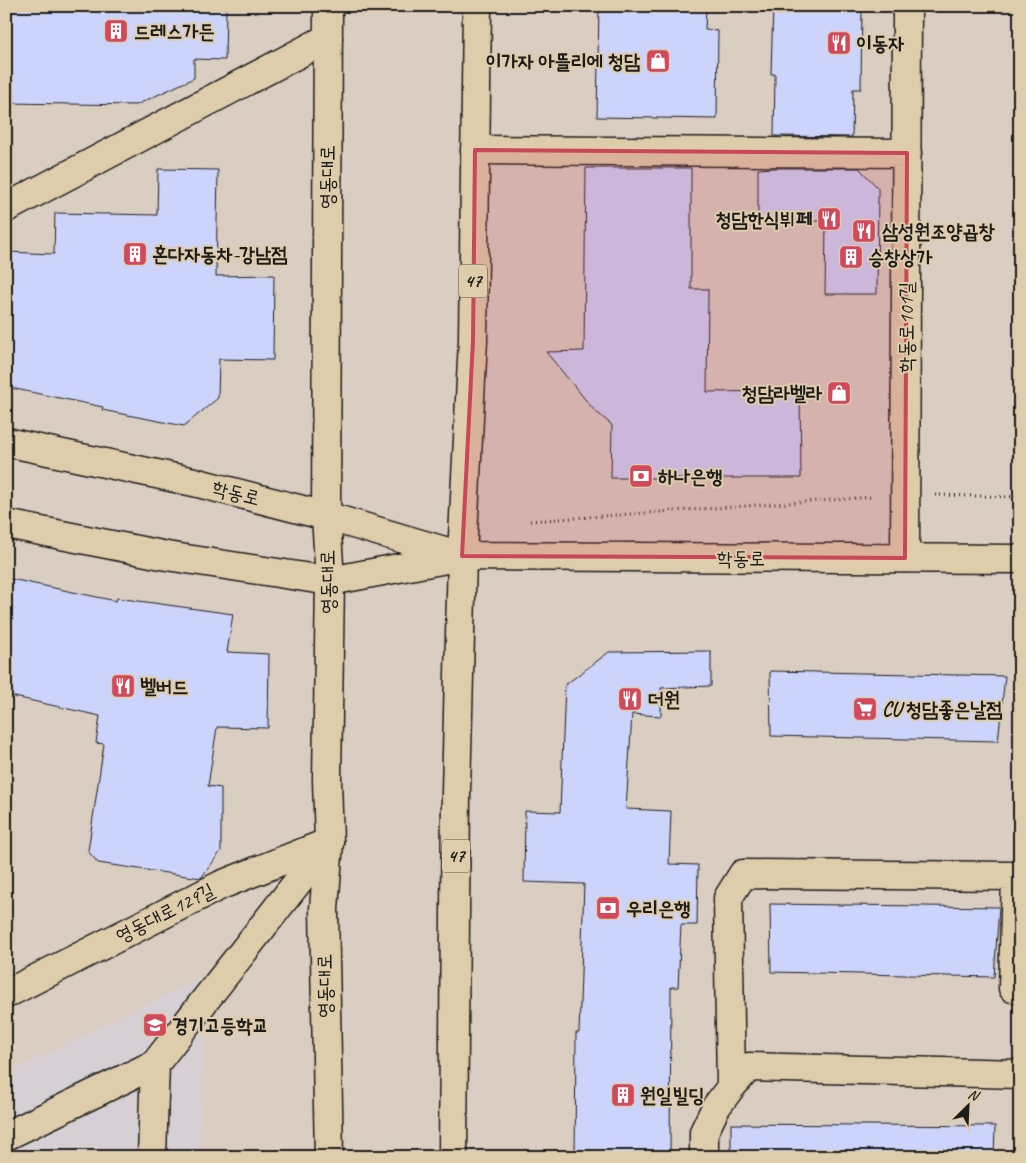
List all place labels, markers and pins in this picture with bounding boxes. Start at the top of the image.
building icon: 드레스가든 [103,18,129,44]
place label: 드레스가든 [134,19,214,44]
restaurant icon: 이동자 [826,30,852,56]
place label: 이동자 [856,31,904,56]
shop icon: 이가자 아뜰리에 청담 [645,48,671,74]
place label: 이가자 아뜰리에 청담 [485,49,640,74]
restaurant icon: 청담한식뷔페 [816,206,842,232]
place label: 청담한식뷔페 [715,207,812,232]
restaurant icon: 삼성원조양곱창 [851,218,877,244]
place label: 삼성원조양곱창 [882,219,996,244]
building icon: 혼다자동차-강남점 [122,241,148,267]
place label: 혼다자동차-강남점 [152,242,287,267]
building icon: 승창상가 [838,244,864,270]
place label: 승창상가 [868,245,933,270]
shop icon: 청담라벨라 [826,380,852,406]
place label: 청담라벨라 [742,381,823,406]
bank icon: 하나은행 [628,463,654,489]
place label: 하나은행 [658,464,722,489]
restaurant icon: 벨버드 [110,673,136,699]
place label: 벨버드 [140,674,188,699]
restaurant icon: 더원 [617,686,643,712]
place label: 더원 [648,687,680,712]
supermarket icon: CU 청담좋은날점 [852,696,878,722]
place label: CU 청담좋은날점 [882,697,1002,722]
bank icon: 우리은행 [595,895,621,921]
place label: 우리은행 [626,896,690,921]
school or university icon: 경기고등학교 [142,1012,168,1038]
place label: 경기고등학교 [172,1013,269,1038]
building icon: 원일빌딩 [610,1082,636,1108]
place label: 원일빌딩 [640,1083,704,1108]

